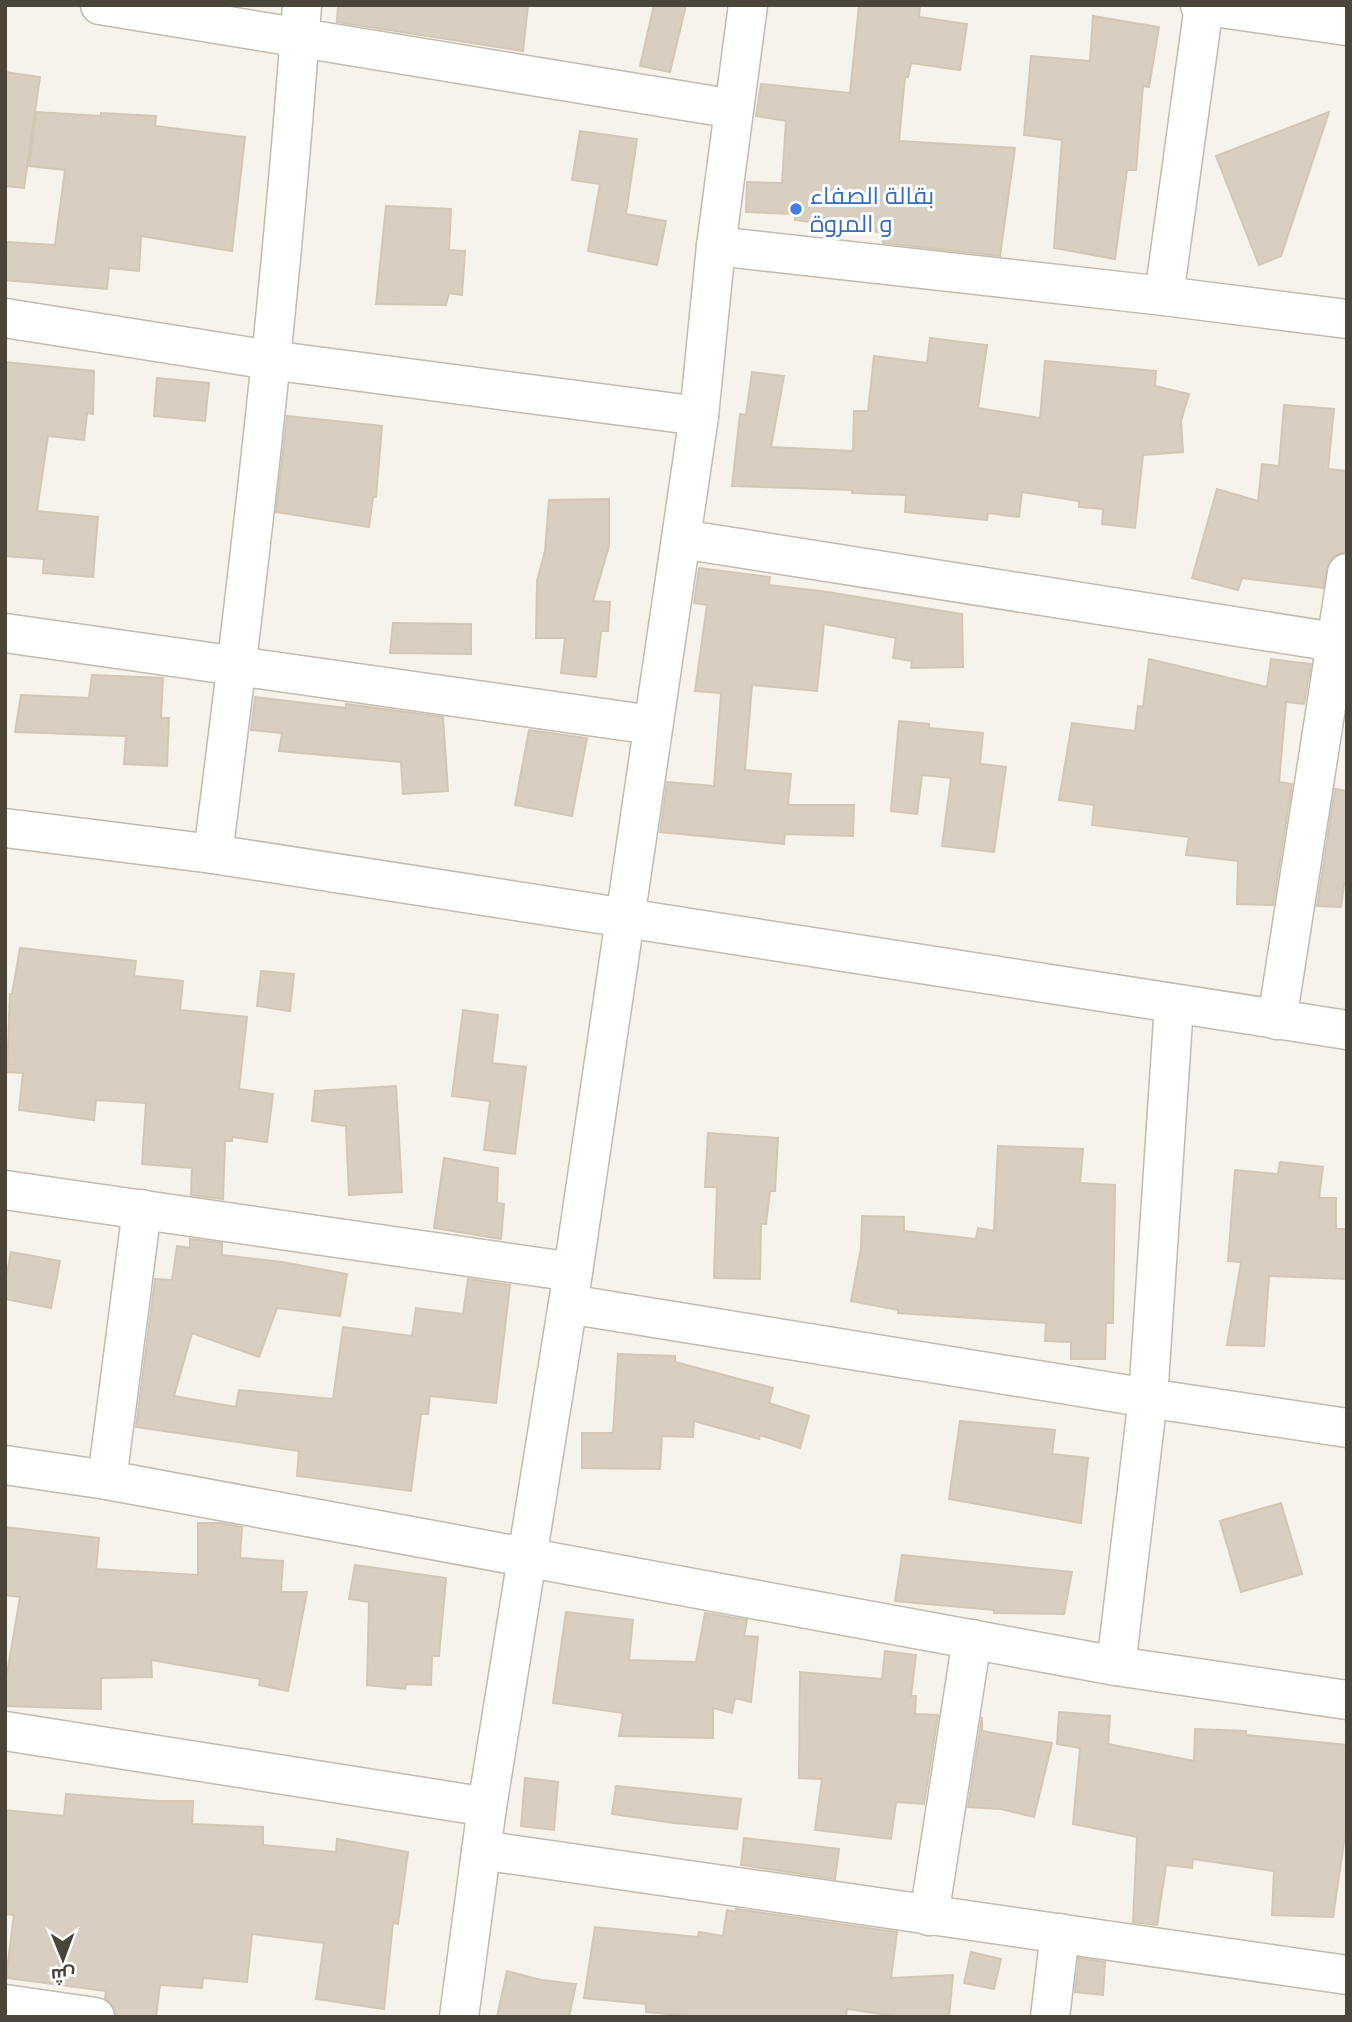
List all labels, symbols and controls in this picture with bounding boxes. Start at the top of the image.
place label: بقالة الصفاء و المروة [810,181,934,238]
marker: بقالة الصفاء و المروة [788,201,804,217]
north arrow [28,1924,98,1994]
text: ش [51,1964,76,1987]

